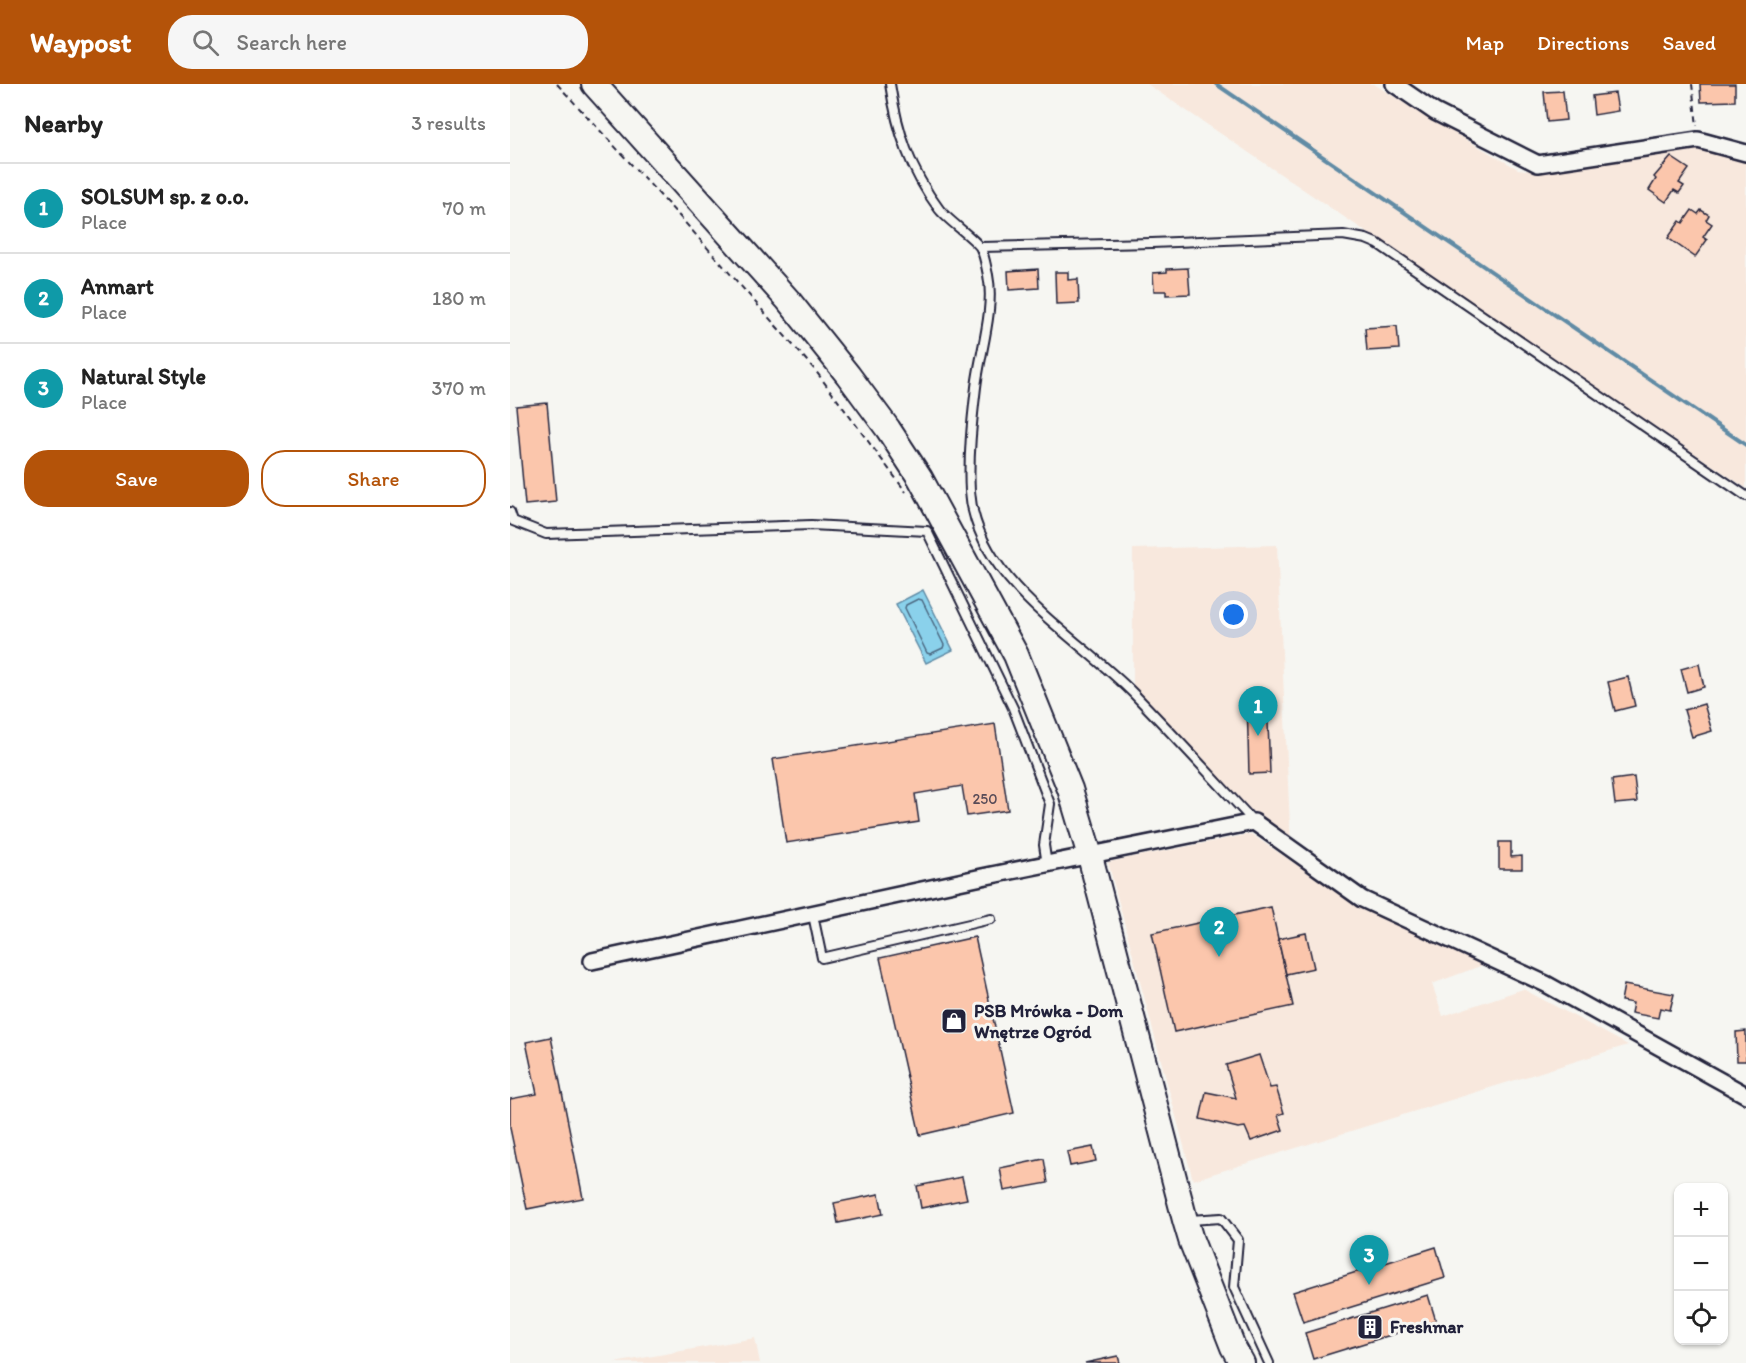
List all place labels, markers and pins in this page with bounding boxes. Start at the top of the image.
pin: 1 [1238,686,1278,736]
pin: 2 [1200,908,1238,957]
place label: PSB Mrówka - Dom Wnętrze Ogród [974,1000,1124,1043]
shop icon: PSB Mrówka - Dom Wnętrze Ogród [939,1006,969,1036]
pin: 3 [1350,1236,1388,1285]
building icon: Freshmar [1355,1312,1385,1342]
place label: Freshmar [1390,1316,1464,1338]

